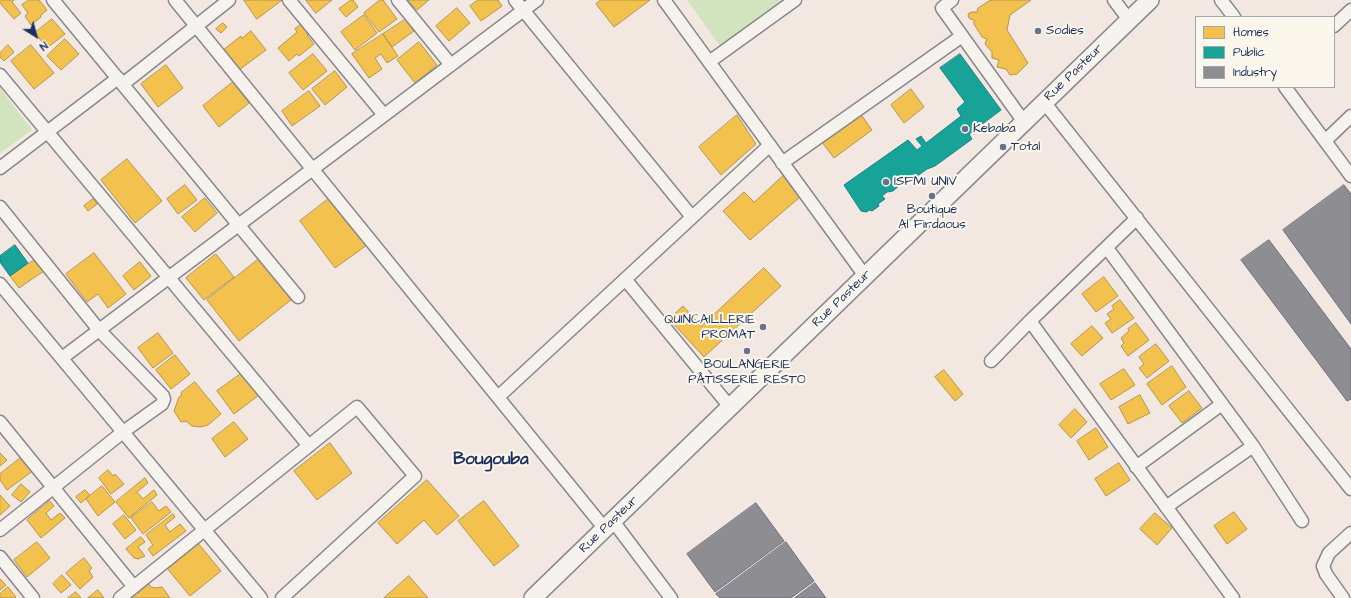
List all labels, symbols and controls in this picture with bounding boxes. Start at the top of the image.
north arrow [16,16,56,56]
legend [1195,16,1335,88]
place label: Sodies [1046,23,1084,39]
text: Homes [1233,24,1269,41]
marker: Sodies [1033,26,1043,36]
text: N [36,38,51,54]
street label: Rue Pasteur [1041,41,1107,105]
text: Public [1233,44,1265,61]
text: Industry [1233,64,1277,81]
place label: Kebaba [973,121,1016,137]
marker: Kebaba [960,124,970,134]
place label: Total [1011,139,1040,155]
marker: Total [998,142,1008,152]
place label: ISFMI UNIV [894,174,957,190]
marker: ISFMI UNIV [881,177,891,187]
marker: Boutique Al Firdaous [927,191,937,201]
place label: Boutique Al Firdaous [898,202,966,233]
street label: Rue Pasteur [809,267,875,331]
place label: QUINCAILLERIE PROMAT [664,312,755,343]
marker: QUINCAILLERIE PROMAT [758,322,768,332]
marker: BOULANGERIE PÂTISSERIE RESTO [742,346,752,356]
place label: BOULANGERIE PÂTISSERIE RESTO [688,357,806,388]
district label: Bougouba [453,450,529,470]
street label: Rue Pasteur [576,493,642,557]

